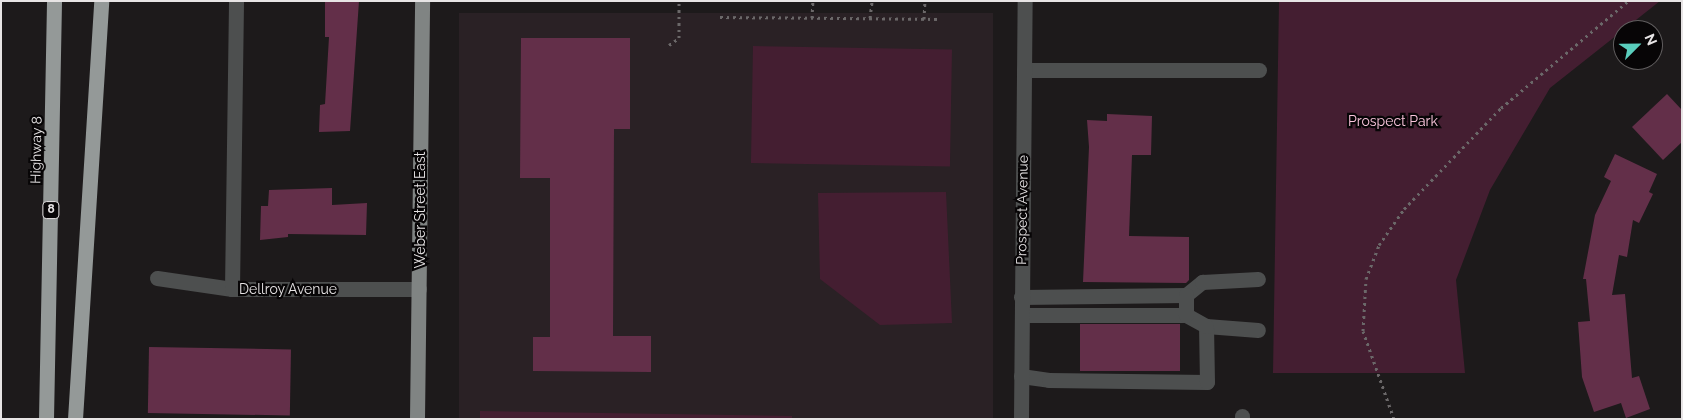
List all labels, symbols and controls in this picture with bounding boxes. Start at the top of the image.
north arrow [1613,20,1663,70]
text: N [1641,31,1660,48]
park label: Prospect Park [1348,113,1438,129]
street label: Highway 8 [27,116,45,184]
street label: Weber Street East [412,151,428,269]
street label: Prospect Avenue [1013,155,1031,265]
road number: 8 [42,200,60,220]
street label: Dellroy Avenue [239,281,337,297]

